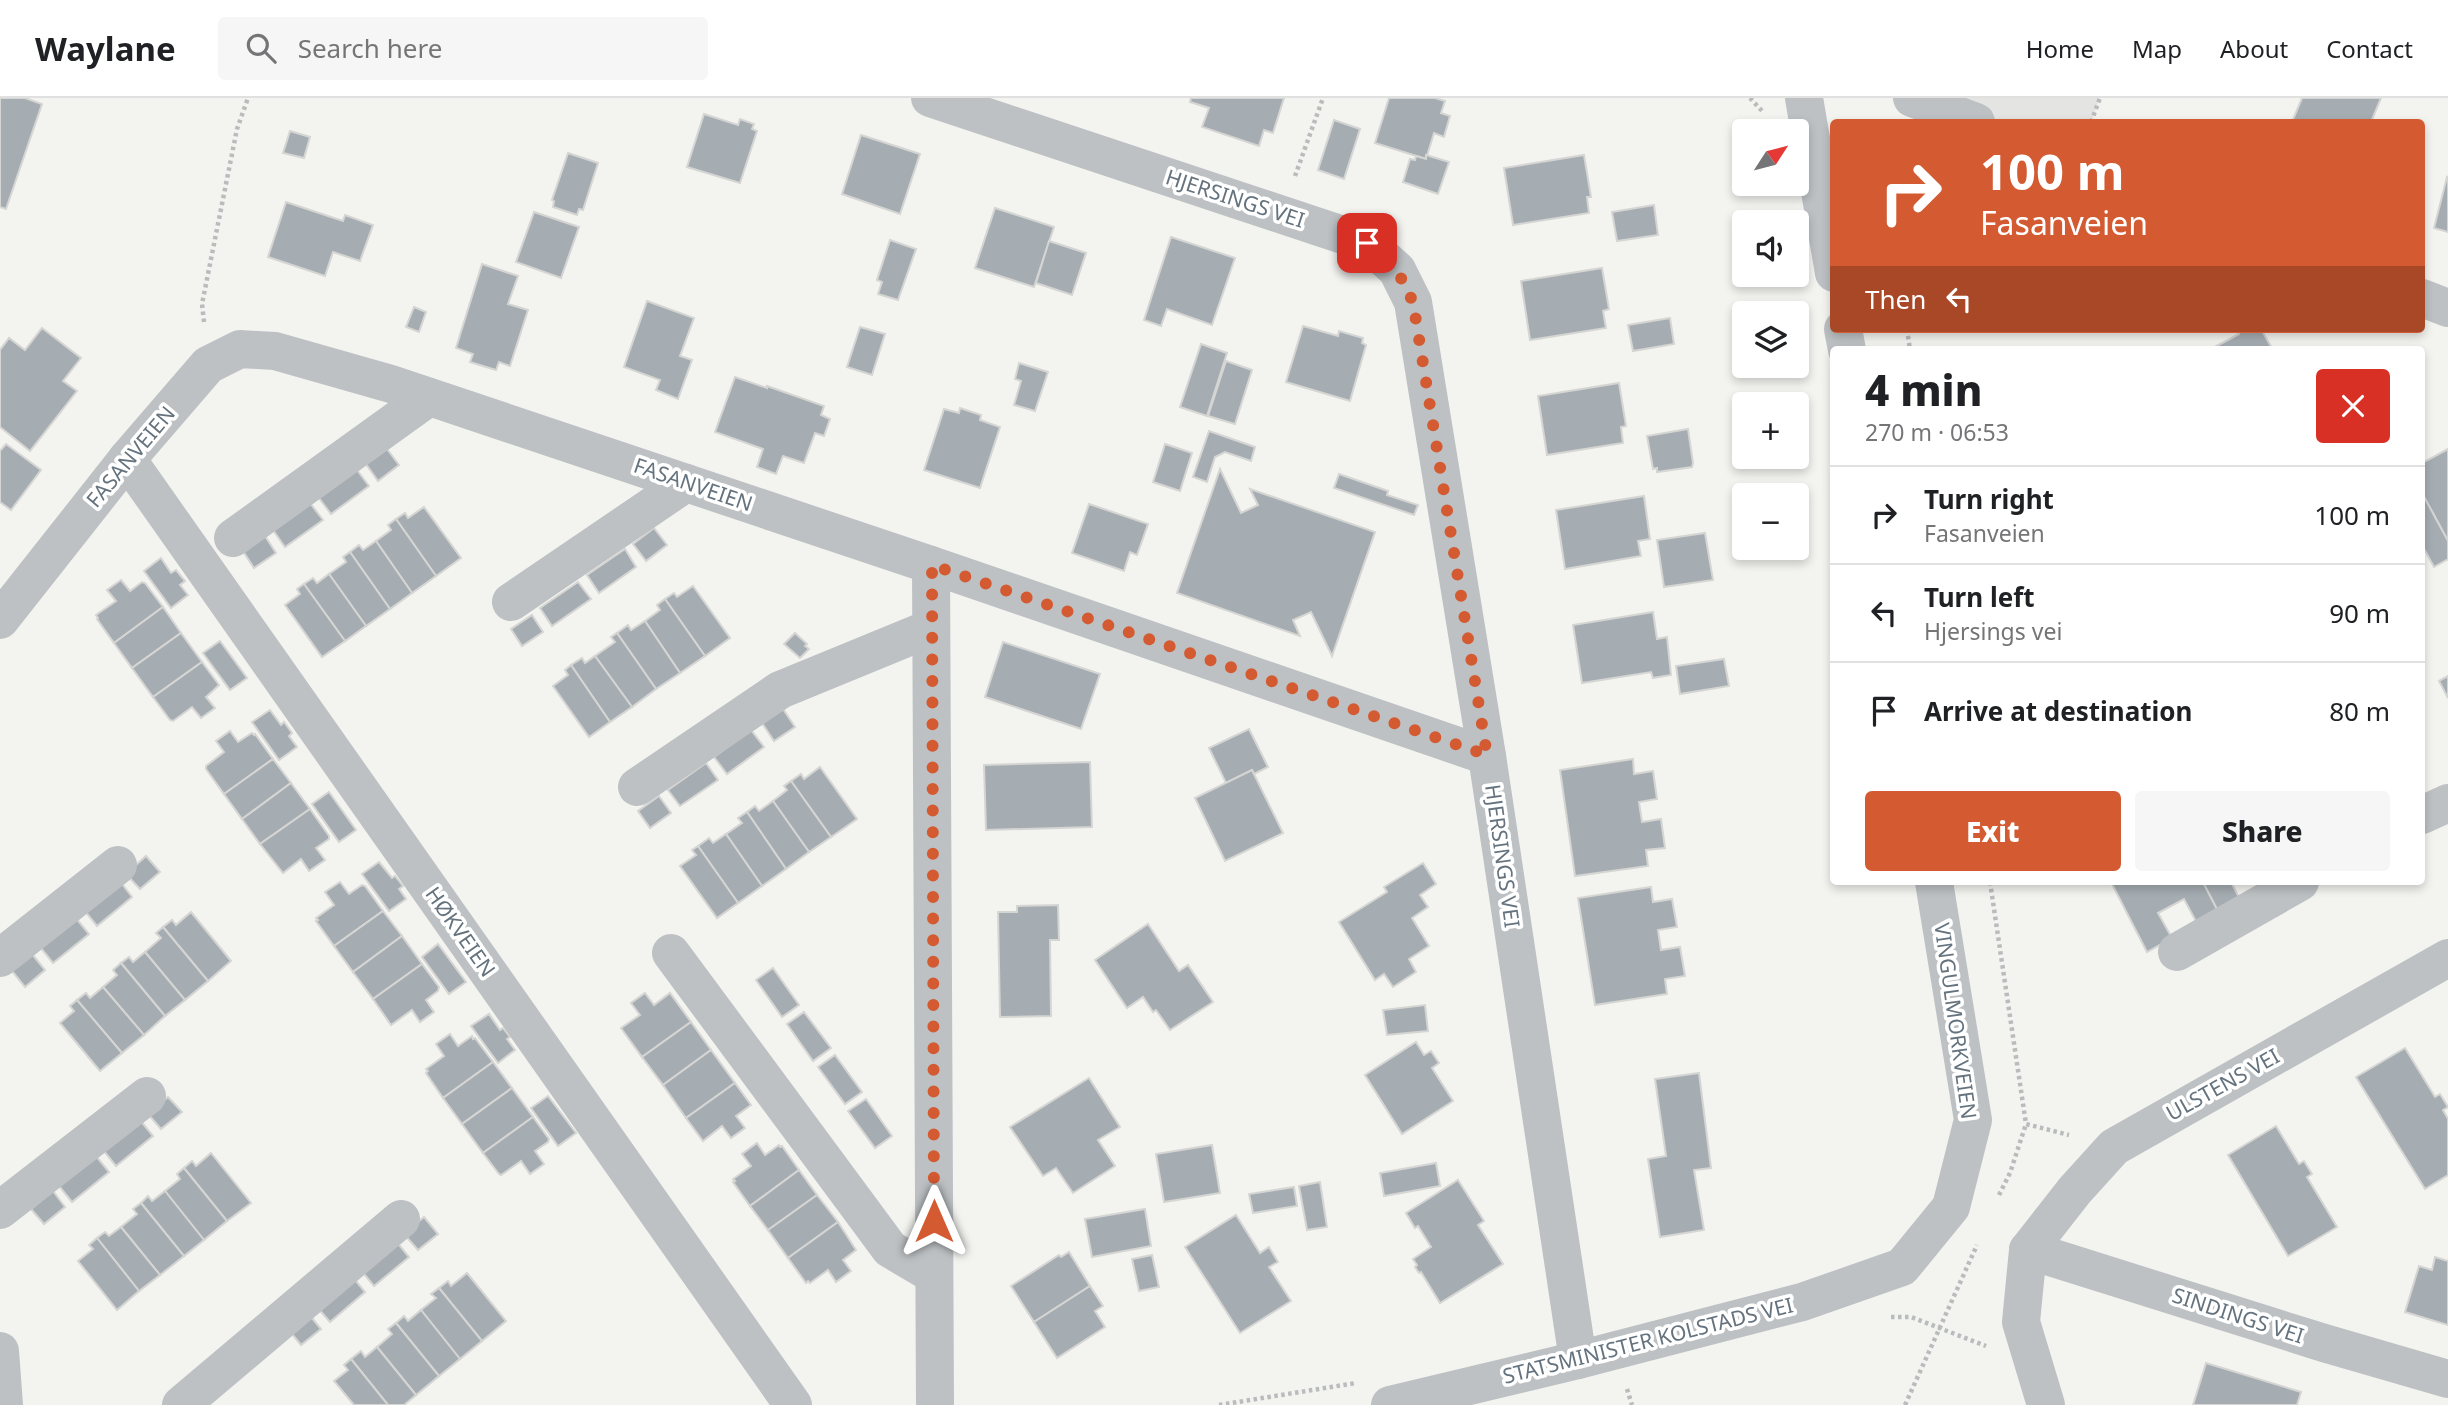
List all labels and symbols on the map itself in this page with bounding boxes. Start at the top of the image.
north arrow [1732,119,1810,196]
street label: HJERSINGS VEI [1162,162,1308,234]
pin [1337,213,1397,273]
street label: FASANVEIEN [80,400,181,513]
street label: FASANVEIEN [630,451,756,517]
street label: HJERSINGS VEI [1479,782,1527,929]
street label: HØKVEIEN [420,881,502,982]
street label: VINGULMORKVEIEN [1928,921,1984,1121]
street label: ULSTENS VEI [2161,1041,2284,1127]
position arrow [897,1184,971,1258]
street label: SINDINGS VEI [2169,1281,2308,1349]
street label: STATSMINISTER KOLSTADS VEI [1500,1290,1796,1390]

